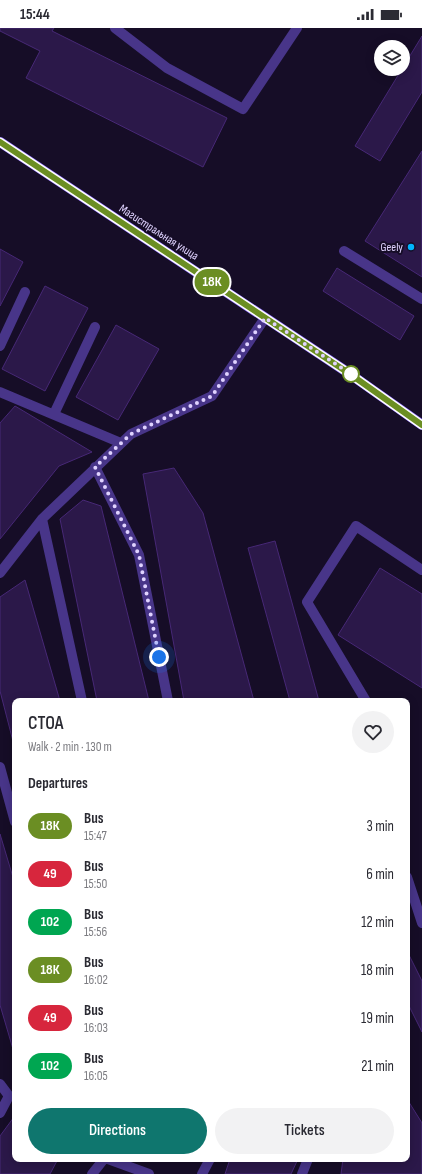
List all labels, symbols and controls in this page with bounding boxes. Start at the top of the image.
text: 15:44 [20,5,50,24]
map controls [374,40,410,76]
button: layers [374,40,410,76]
street label: Магистральная улица [116,201,202,264]
place label: Geely [380,240,403,255]
marker: Geely [406,242,416,252]
line badge: 18К [189,269,235,295]
text: 18К [203,273,221,290]
unlabelled marker [342,365,360,383]
your location [149,647,169,667]
button: heart [352,711,394,753]
text: СТОА [28,712,63,735]
text: Walk · 2 min · 130 m [28,739,112,755]
text: Departures [28,774,88,793]
text: Bus [84,809,103,828]
text: 18К [41,817,59,834]
text: 3 min [366,817,394,836]
text: 15:47 [84,828,107,844]
text: Bus [84,857,103,876]
text: 49 [43,865,57,882]
text: 6 min [366,865,394,884]
text: 15:50 [84,876,107,892]
text: Bus [84,905,103,924]
text: 102 [41,913,59,930]
text: 12 min [361,913,394,932]
text: 15:56 [84,924,107,940]
text: Bus [84,953,103,972]
text: 18К [41,961,59,978]
text: 18 min [361,961,394,980]
text: 16:02 [84,972,108,988]
text: Bus [84,1001,103,1020]
text: 49 [43,1009,57,1026]
text: 19 min [361,1009,394,1028]
text: 16:03 [84,1020,108,1036]
text: Bus [84,1049,103,1068]
text: 102 [41,1057,59,1074]
text: 21 min [361,1057,394,1076]
text: 16:05 [84,1068,108,1084]
button: Directions [28,1108,207,1154]
button: Tickets [215,1108,394,1154]

